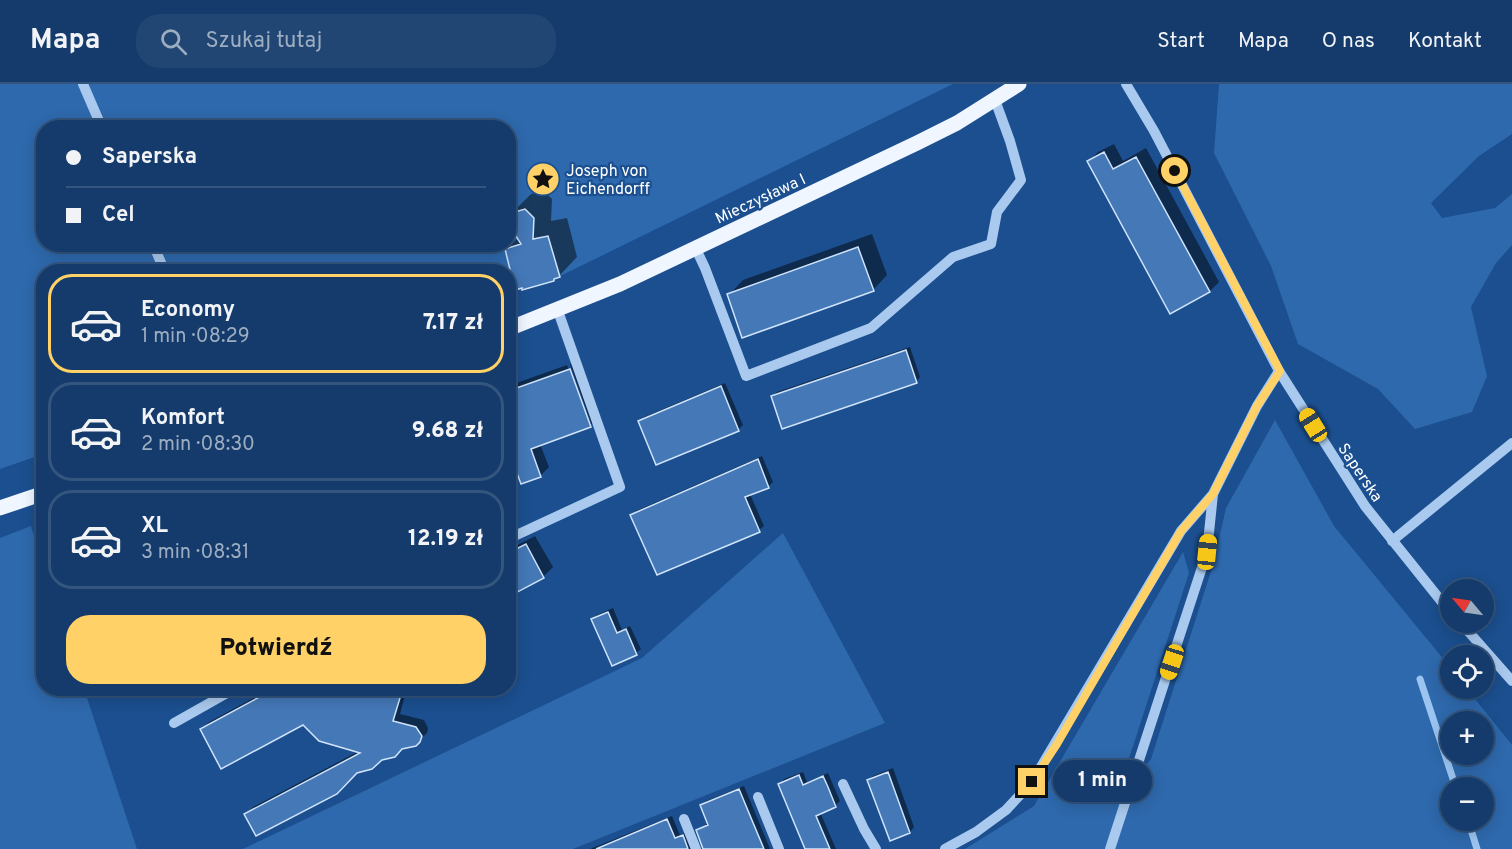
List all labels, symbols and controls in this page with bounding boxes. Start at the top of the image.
search box [136,14,556,68]
text: Mapa [30,23,100,59]
icon: search [157,25,190,58]
text: Szukaj tutaj [205,28,322,55]
text: Start [1157,28,1205,55]
text: Mapa [1238,28,1289,55]
text: O nas [1322,28,1375,55]
text: Kontakt [1408,28,1482,55]
text: Saperska [102,144,197,171]
route start [1161,157,1188,184]
place icon: Joseph von Eichendorff [525,161,561,197]
place label: Joseph von Eichendorff [566,162,650,200]
street label: Mieczysława I [712,170,809,230]
text: Cel [102,202,135,229]
icon: car [69,297,123,351]
text: Economy [141,297,235,324]
text: 7.17 zł [423,310,483,337]
text: 1 min · 08:29 [141,324,250,350]
icon: car [69,405,123,459]
text: Komfort [141,405,225,432]
car [1296,405,1330,445]
text: 9.68 zł [412,418,483,445]
text: 2 min · 08:30 [141,432,255,458]
street label: Saperska [1332,440,1386,506]
icon: car [69,513,123,567]
text: XL [141,513,168,540]
text: 12.19 zł [408,526,483,553]
car [1196,533,1218,571]
text: 3 min · 08:31 [141,540,249,566]
north arrow [1440,579,1494,633]
map controls [1440,579,1494,831]
button: Potwierdź [66,615,486,684]
car [1158,642,1186,682]
button: locate [1440,645,1494,699]
button: + [1440,711,1494,765]
callout: 1 min [1053,761,1152,803]
route end [1018,768,1045,795]
text: 1 min [1078,768,1127,794]
button: − [1440,777,1494,831]

